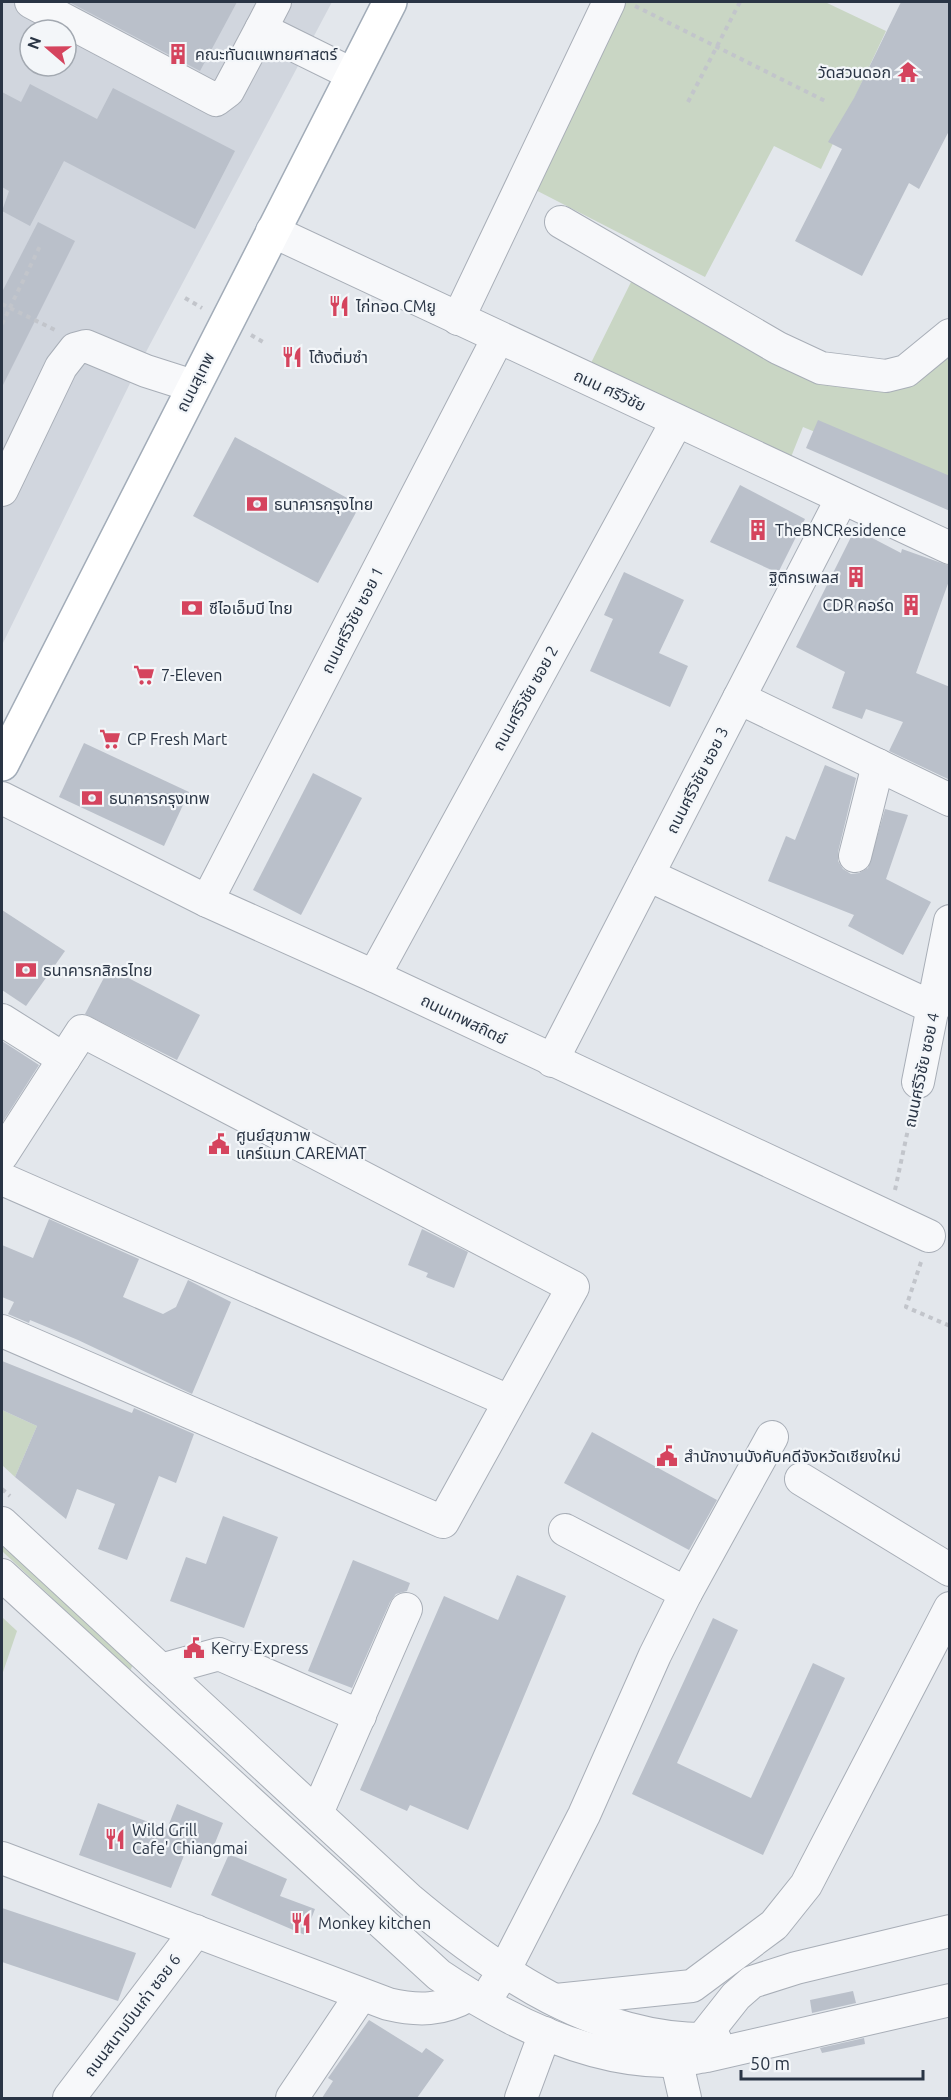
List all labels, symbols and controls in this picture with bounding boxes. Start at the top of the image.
north arrow [18,18,78,78]
text: N [23,34,44,52]
building icon: คณะทันตแพทยศาสตร์ [166,42,190,66]
place label: คณะทันตแพทยศาสตร์ [195,45,338,63]
temple icon: วัดสวนดอก [896,60,920,84]
place label: วัดสวนดอก [818,63,891,81]
restaurant icon: ไก่ทอด CMยู [327,294,351,318]
place label: ไก่ทอด CMยู [355,297,436,316]
restaurant icon: โต้งติ่มซำ [280,345,304,369]
place label: โต้งติ่มซำ [309,347,368,366]
street label: ถนนสุเทพ [172,349,218,415]
street label: ถนน ศรีวิชัย [571,366,649,414]
bank icon: ธนาคารกรุงไทย [245,492,269,516]
place label: ธนาคารกรุงไทย [274,495,373,514]
building icon: TheBNCResidence [746,518,770,542]
place label: TheBNCResidence [775,521,906,539]
street label: ถนนศรีวิชัย ซอย 1 [317,564,387,676]
building icon: ฐิติกรเพลส [844,565,868,589]
place label: ฐิติกรเพลส [769,568,839,586]
building icon: CDR คอร์ด [899,593,923,617]
bank icon: ซีไอเอ็มบี ไทย [180,596,204,620]
place label: CDR คอร์ด [823,596,894,614]
place label: ซีไอเอ็มบี ไทย [209,599,293,617]
street label: ถนนศรีวิชัย ซอย 2 [489,642,561,754]
supermarket icon: 7-Eleven [132,663,156,687]
place label: 7-Eleven [161,666,222,684]
street label: ถนนศรีวิชัย ซอย 3 [662,724,732,836]
supermarket icon: CP Fresh Mart [98,727,122,751]
place label: CP Fresh Mart [127,730,228,748]
bank icon: ธนาคารกรุงเทพ [80,786,104,810]
place label: ธนาคารกรุงเทพ [109,789,210,808]
bank icon: ธนาคารกสิกรไทย [14,958,38,982]
place label: ธนาคารกสิกรไทย [43,961,152,979]
street label: ถนนเทพสถิตย์ [418,990,510,1048]
street label: ถนนศรีวิชัย ซอย 4 [900,1011,942,1129]
place label: ศูนย์สุขภาพ แคร์แมท CAREMAT [236,1126,367,1162]
public building icon: ศูนย์สุขภาพ แคร์แมท CAREMAT [207,1132,231,1156]
public building icon: สำนักงานบังคับคดีจังหวัดเชียงใหม่ [655,1444,679,1468]
place label: สำนักงานบังคับคดีจังหวัดเชียงใหม่ [684,1447,901,1465]
public building icon: Kerry Express [182,1636,206,1660]
place label: Kerry Express [211,1639,309,1657]
place label: Wild Grill Cafe' Chiangmai [132,1821,248,1857]
restaurant icon: Wild Grill Cafe' Chiangmai [103,1827,127,1851]
restaurant icon: Monkey kitchen [289,1911,313,1935]
place label: Monkey kitchen [318,1914,431,1932]
street label: ถนนสนามบินเก่า ซอย 6 [80,1950,184,2080]
scale bar [741,2043,922,2081]
text: 50 m [750,2053,790,2073]

